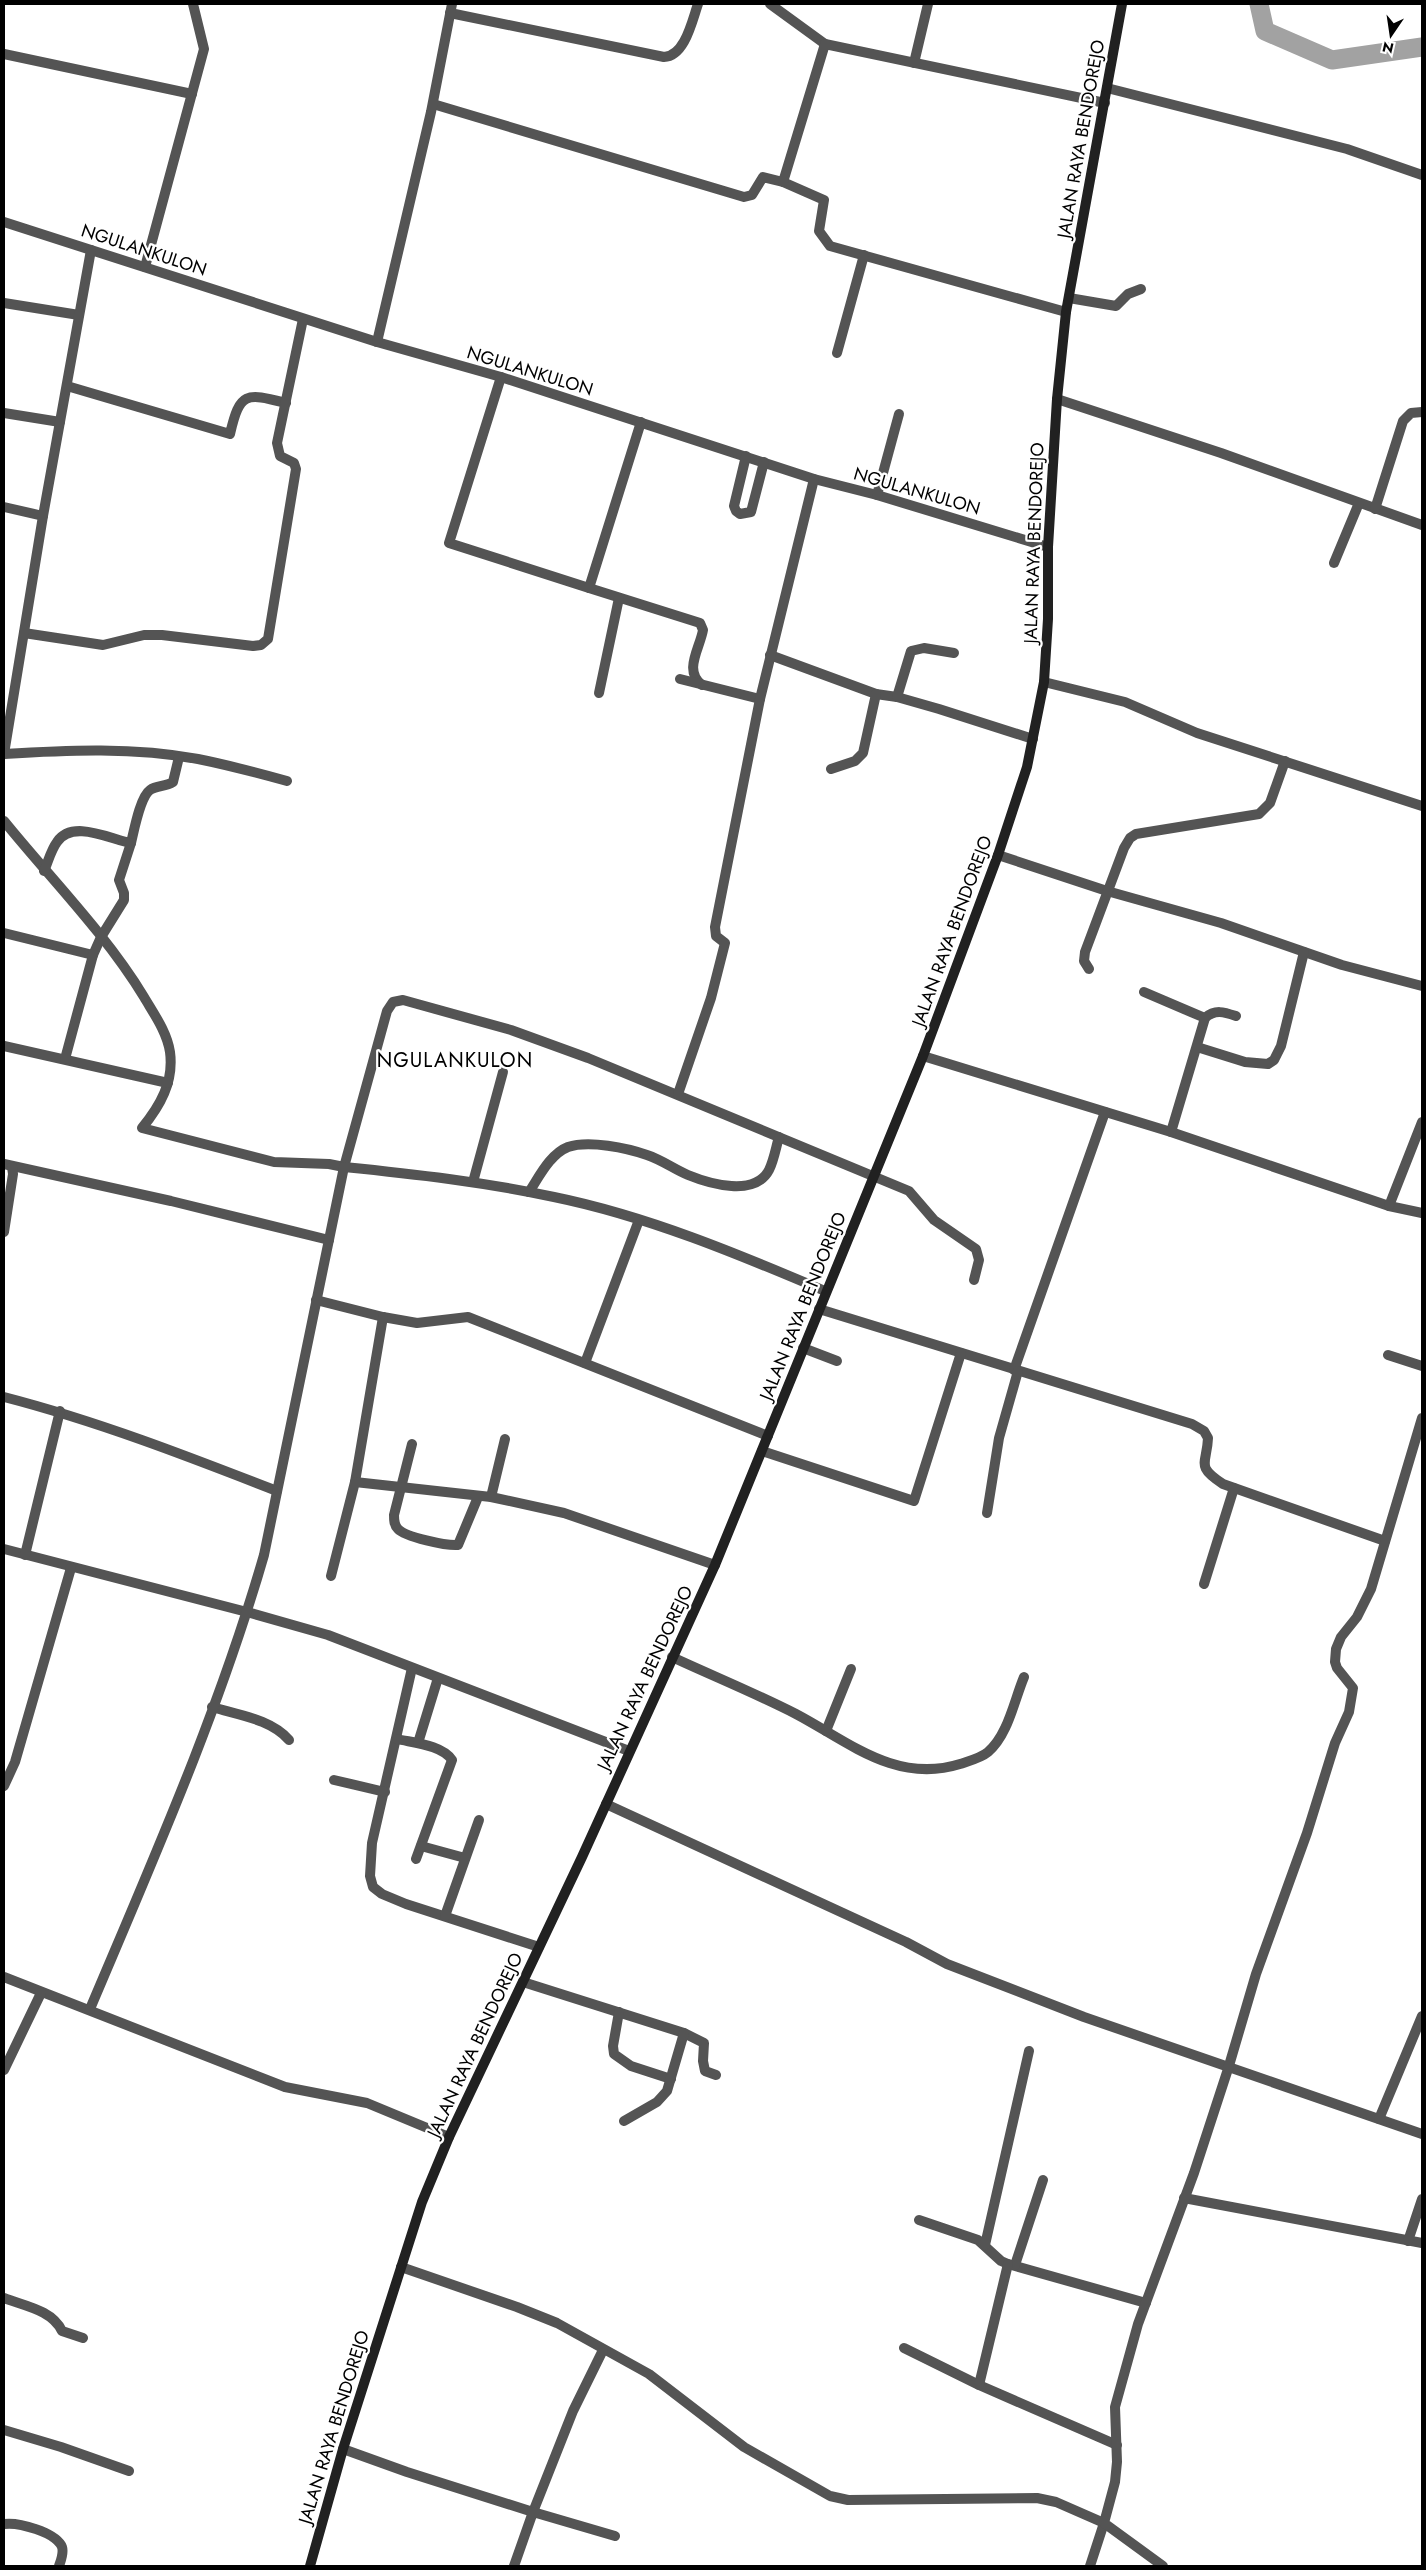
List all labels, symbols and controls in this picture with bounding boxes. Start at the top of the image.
north arrow [1366,10,1416,60]
text: N [1380,37,1396,59]
street label: JALAN RAYA BENDOREJO [1050,38,1111,242]
street label: NGULANKULON [78,217,210,283]
street label: NGULANKULON [464,339,596,403]
street label: JALAN RAYA BENDOREJO [1017,442,1051,646]
street label: NGULANKULON [851,460,983,522]
street label: JALAN RAYA BENDOREJO [905,832,999,1032]
district label: NGULANKULON [377,1046,533,1075]
street label: JALAN RAYA BENDOREJO [753,1208,853,1406]
street label: JALAN RAYA BENDOREJO [590,1581,699,1776]
street label: JALAN RAYA BENDOREJO [420,1948,529,2143]
street label: JALAN RAYA BENDOREJO [292,2327,376,2529]

